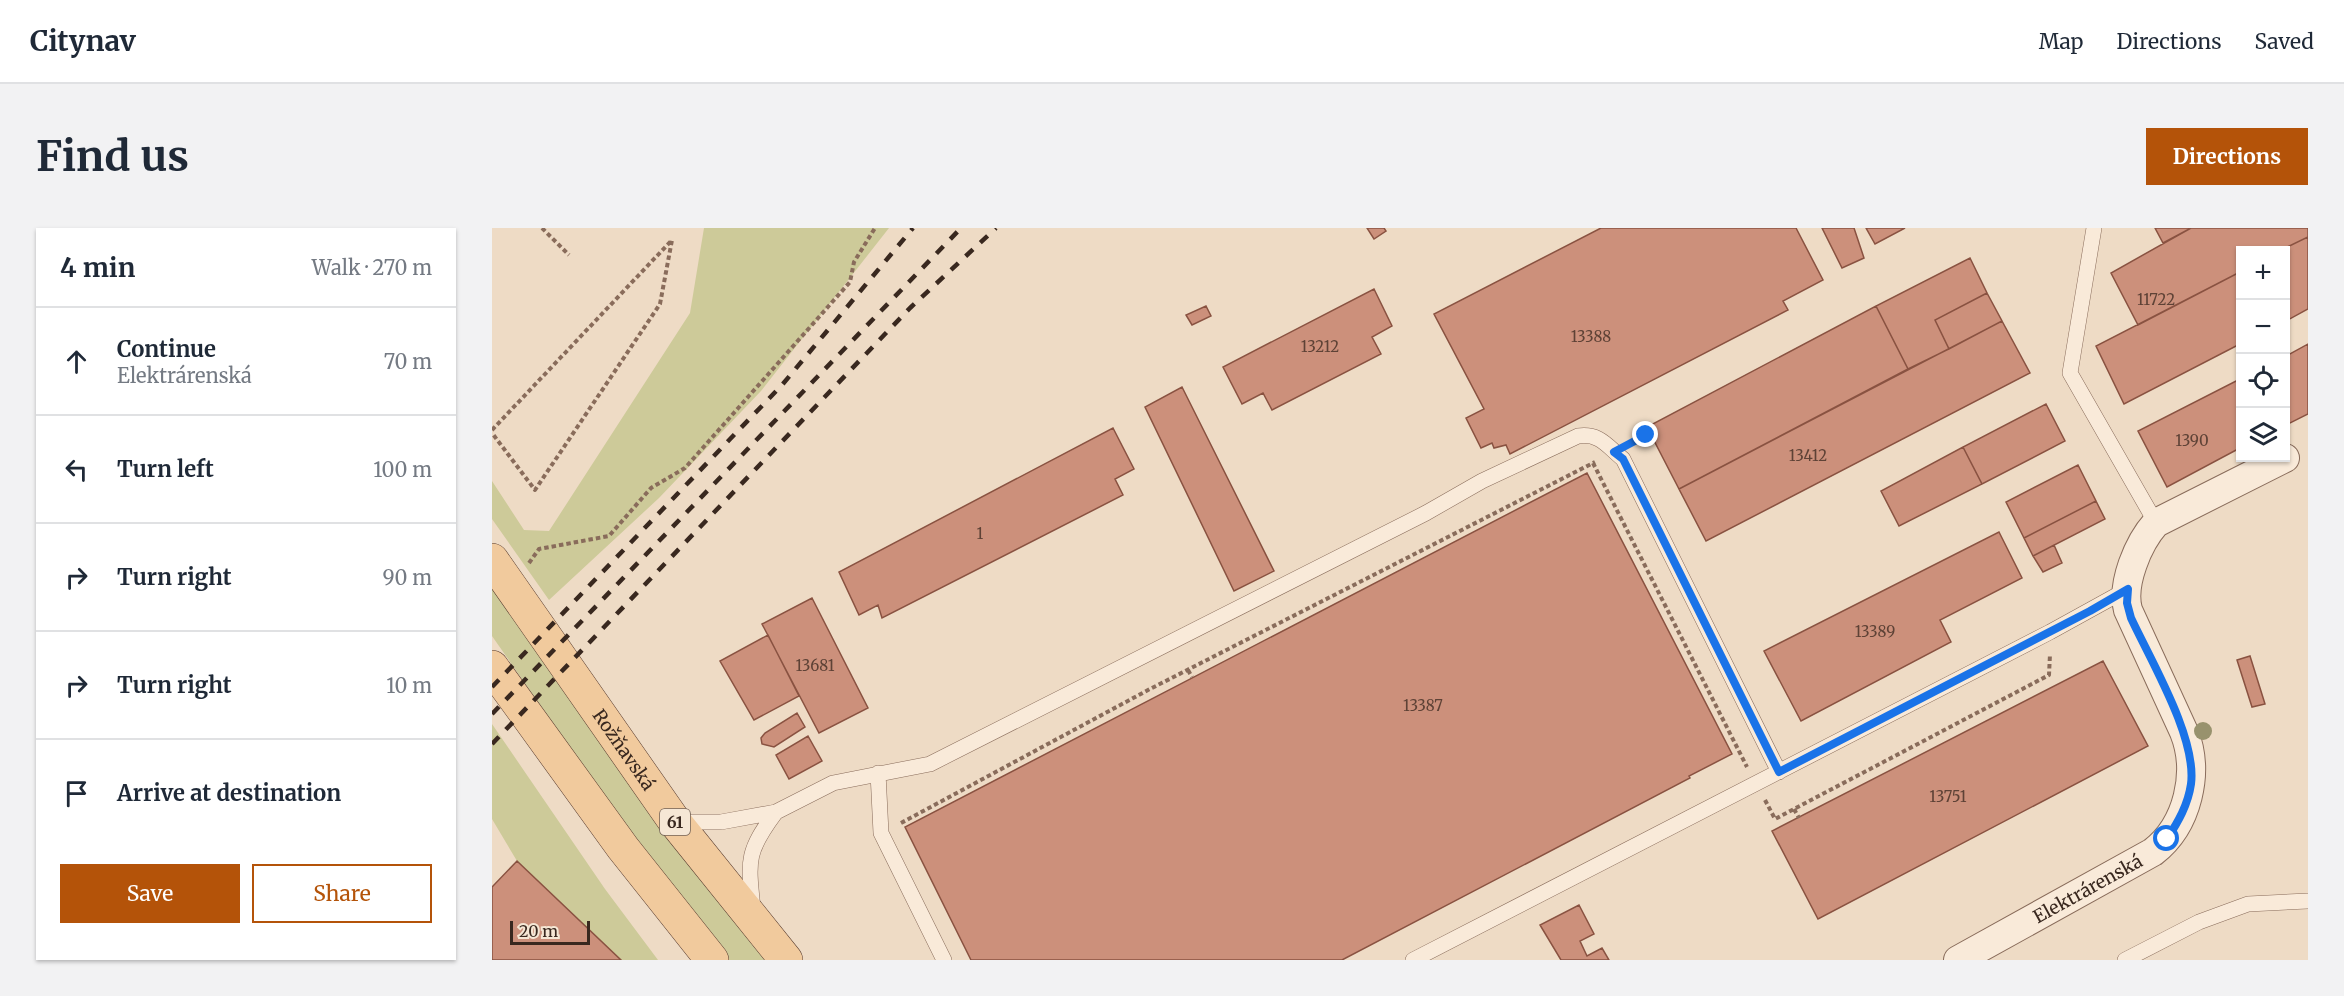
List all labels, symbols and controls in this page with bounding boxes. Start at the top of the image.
text: Citynav [30,23,136,59]
text: Map [2039,28,2083,55]
text: Directions [2116,28,2221,55]
text: Saved [2254,28,2314,55]
button: Directions [2146,128,2308,185]
text: Find us [36,130,189,182]
map controls [2236,246,2290,462]
button: + [2236,246,2290,300]
text: 4 min [60,251,135,284]
text: Walk · 270 m [312,255,432,280]
house number: 11722 [2137,290,2175,309]
button: − [2236,300,2290,354]
house number: 13388 [1571,327,1611,346]
text: Continue [117,335,216,363]
house number: 13212 [1301,337,1339,356]
icon: ahead [60,345,93,378]
text: 70 m [384,349,432,374]
button: locate [2236,354,2290,408]
text: Elektrárenská [117,363,252,388]
button: layers [2236,408,2290,462]
route end [1632,421,1658,447]
house number: 1390 [2175,431,2209,450]
house number: 13412 [1789,446,1827,465]
icon: left [60,453,93,486]
text: Turn left [117,455,214,483]
text: 100 m [373,457,432,482]
house number: 1 [977,524,984,543]
icon: right [60,561,93,594]
text: Turn right [117,563,231,591]
text: 90 m [382,565,432,590]
house number: 13389 [1855,622,1895,641]
house number: 13681 [795,656,835,675]
icon: right [60,669,93,702]
text: Turn right [117,671,231,699]
text: 10 m [386,673,432,698]
house number: 13387 [1403,696,1443,715]
street label: Rožňavská [588,704,661,795]
icon: arrive [60,777,93,810]
text: Arrive at destination [117,779,341,807]
house number: 13751 [1929,787,1967,806]
road number: 61 [660,809,690,835]
route start [2153,825,2179,851]
street label: Elektrárenská [2029,849,2146,928]
button: Save [60,864,240,923]
button: Share [252,864,432,923]
scale bar [510,918,590,946]
text: 20 m [519,921,558,941]

